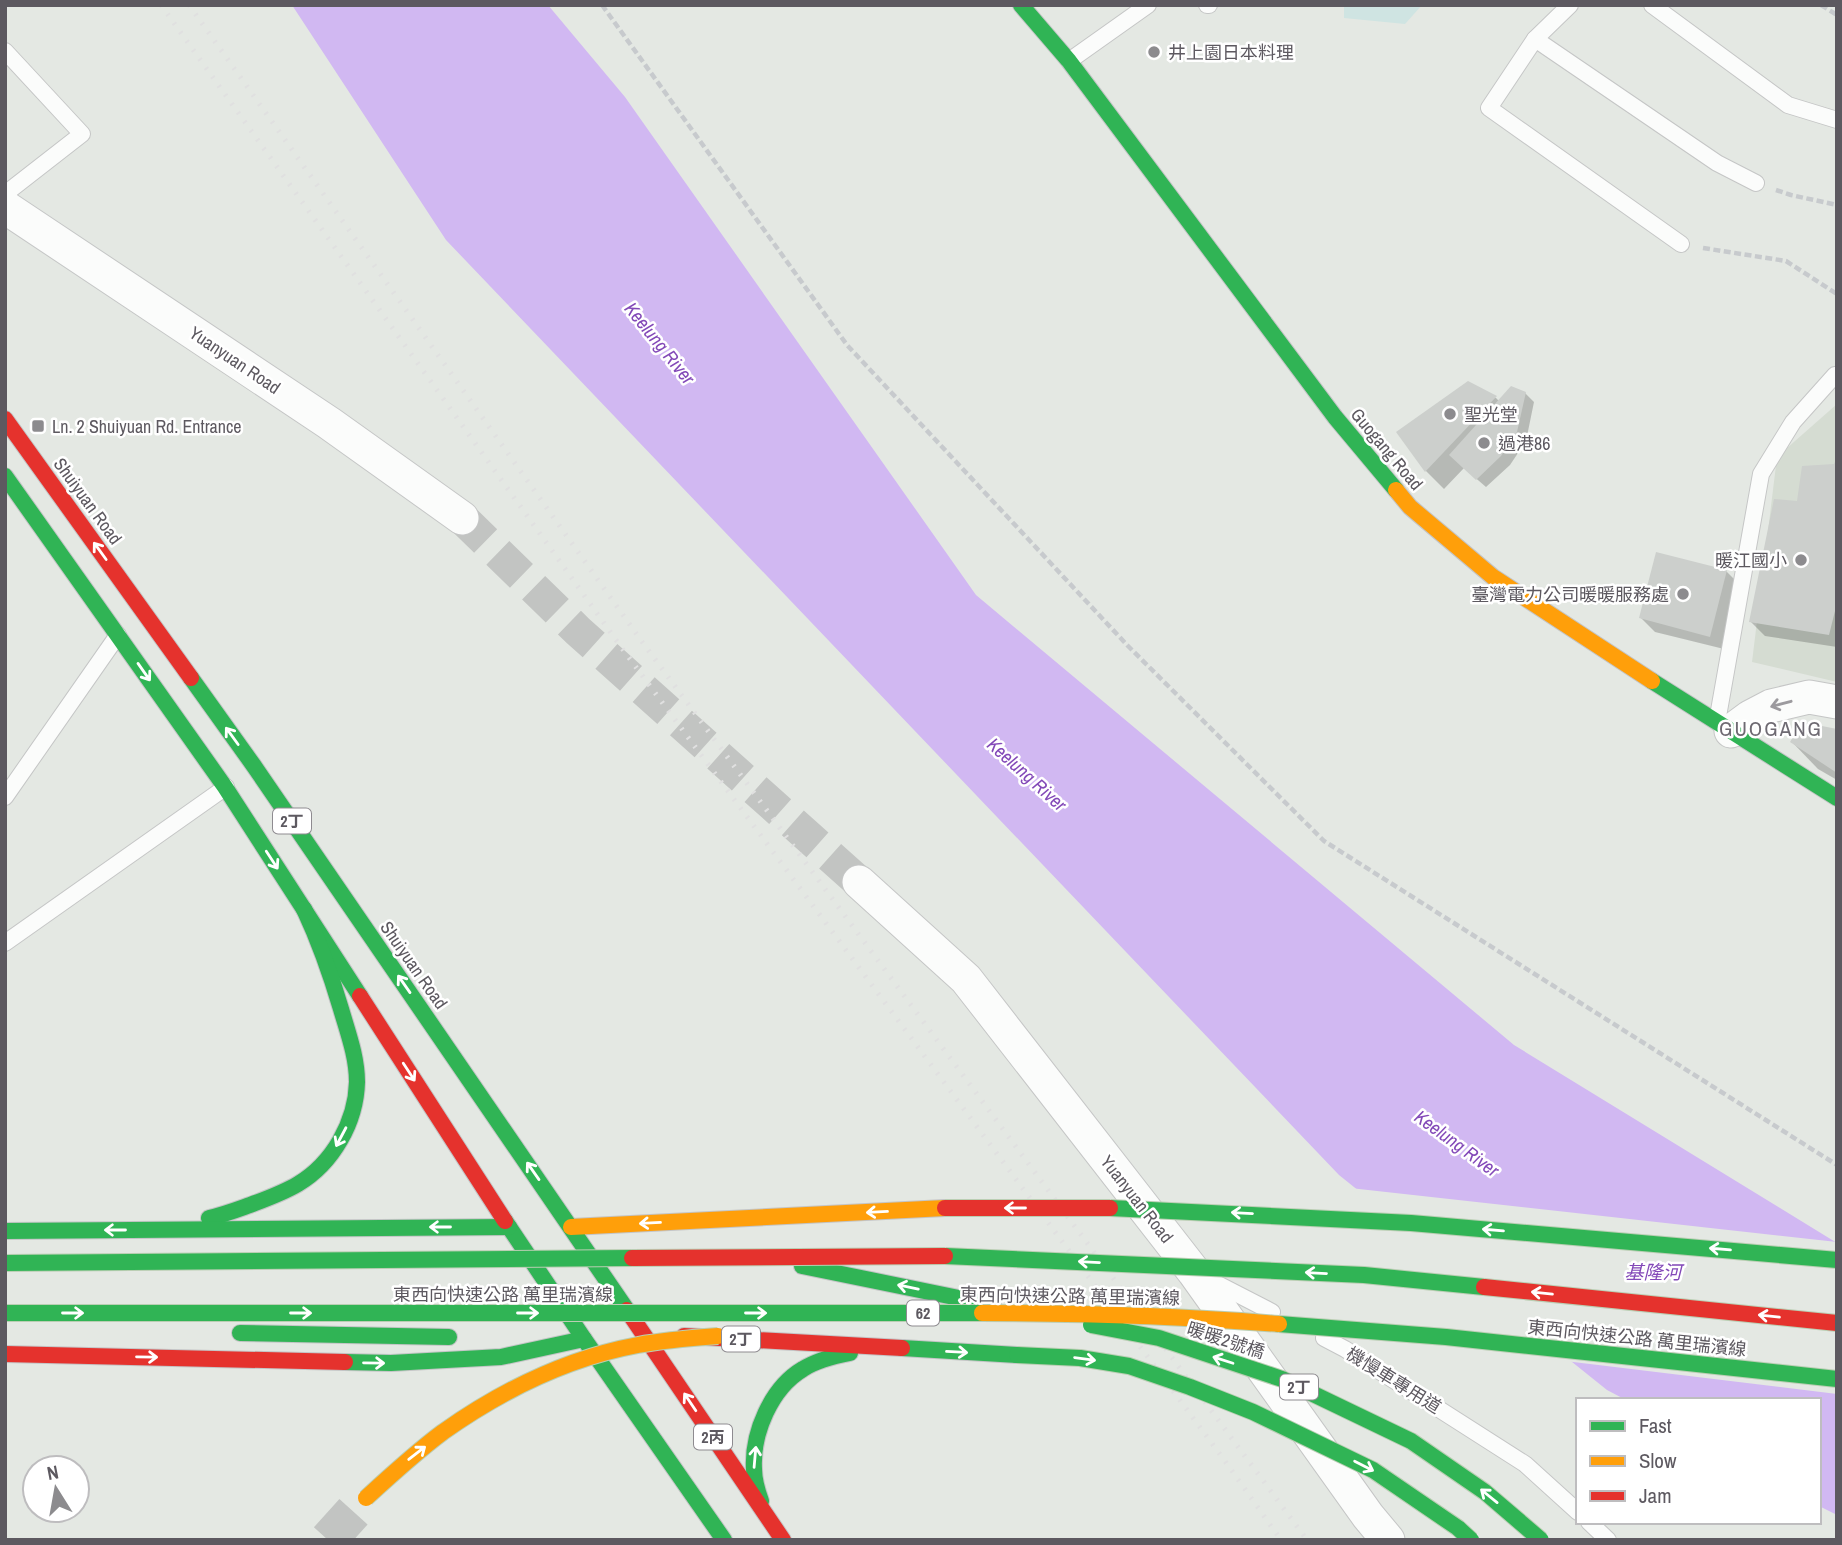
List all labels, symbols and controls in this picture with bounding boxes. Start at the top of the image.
place label: 井上園日本料理 [1168,40,1294,65]
marker: 井上園日本料理 [1146,44,1162,60]
water label: Keelung River [619,296,702,390]
street label: Yuanyuan Road [184,320,286,400]
place label: 聖光堂 [1464,402,1518,427]
street label: Guogang Road [1345,403,1429,495]
marker: 聖光堂 [1442,406,1458,422]
place label: Ln. 2 Shuiyuan Rd. Entrance [52,414,242,439]
marker: Ln. 2 Shuiyuan Rd. Entrance [30,418,46,434]
place label: 過港86 [1498,431,1550,456]
marker: 過港86 [1476,435,1492,451]
street label: Shuiyuan Road [48,452,128,550]
one-way arrow [93,542,107,561]
place label: 暖江國小 [1715,548,1787,573]
marker: 暖江國小 [1793,552,1809,568]
place label: 臺灣電力公司暖暖服務處 [1471,582,1669,607]
marker: 臺灣電力公司暖暖服務處 [1675,586,1691,602]
one-way arrow [137,662,151,681]
one-way arrow [1770,698,1793,711]
district label: GUOGANG [1719,714,1823,743]
one-way arrow [225,727,240,746]
water label: Keelung River [982,731,1073,817]
road number: 2丁 [273,808,311,834]
one-way arrow [265,850,279,869]
street label: Shuiyuan Road [375,916,453,1014]
one-way arrow [397,975,411,994]
one-way arrow [402,1061,416,1081]
water label: Keelung River [1409,1103,1505,1183]
one-way arrow [334,1126,348,1146]
street label: Yuanyuan Road [1095,1150,1179,1248]
one-way arrow [526,1162,540,1181]
one-way arrow [1003,1201,1026,1215]
one-way arrow [866,1205,889,1218]
one-way arrow [1231,1207,1254,1220]
one-way arrow [639,1217,662,1230]
one-way arrow [429,1220,452,1234]
one-way arrow [104,1223,127,1237]
one-way arrow [1483,1223,1505,1236]
one-way arrow [1709,1242,1732,1255]
one-way arrow [1077,1256,1100,1269]
water label: 基隆河 [1624,1259,1685,1285]
one-way arrow [1305,1266,1328,1279]
one-way arrow [897,1280,920,1294]
street label: 東西向快速公路 萬里瑞濱線 [393,1282,613,1307]
street label: 東西向快速公路 萬里瑞濱線 [960,1282,1180,1310]
one-way arrow [1532,1287,1554,1300]
road number: 62 [907,1301,939,1326]
one-way arrow [62,1306,85,1320]
one-way arrow [289,1306,312,1320]
one-way arrow [517,1306,540,1320]
one-way arrow [744,1306,767,1320]
one-way arrow [1758,1309,1781,1322]
street label: 東西向快速公路 萬里瑞濱線 [1526,1314,1748,1362]
street label: 暖暖2號橋 [1184,1316,1268,1364]
road number: 2丁 [722,1326,760,1352]
street label: 機慢車專用道 [1342,1341,1446,1419]
one-way arrow [945,1345,968,1358]
one-way arrow [135,1350,158,1364]
one-way arrow [1212,1352,1234,1365]
one-way arrow [1073,1353,1096,1366]
one-way arrow [363,1356,386,1369]
road number: 2丁 [1280,1374,1318,1400]
one-way arrow [683,1393,697,1412]
legend [1576,1398,1821,1524]
text: Fast [1639,1411,1672,1440]
road number: 2丙 [694,1424,732,1450]
one-way arrow [407,1445,425,1460]
text: Slow [1639,1446,1677,1475]
one-way arrow [749,1447,762,1469]
north arrow [21,1454,91,1524]
text: N [45,1458,61,1486]
one-way arrow [1353,1460,1374,1474]
text: Jam [1639,1481,1672,1510]
one-way arrow [1481,1488,1499,1503]

